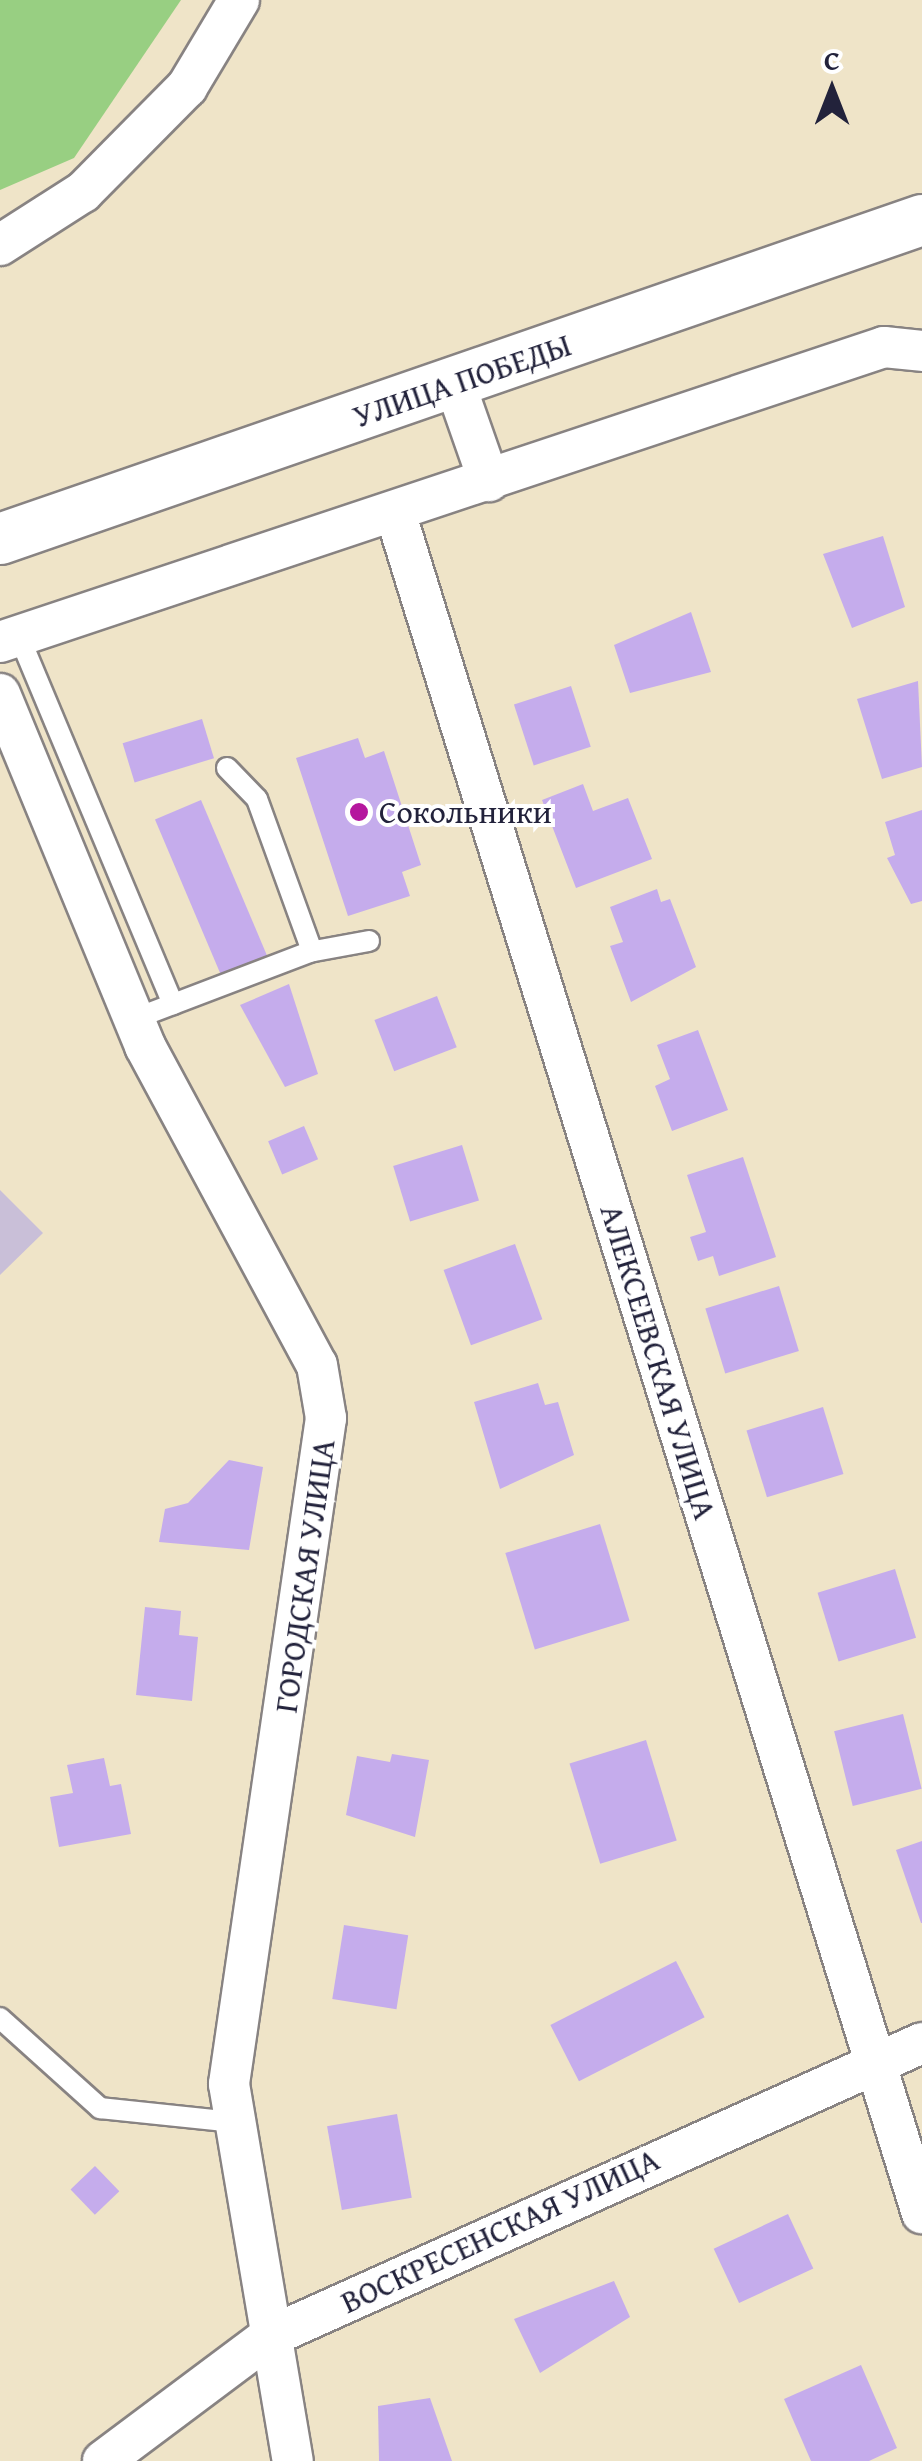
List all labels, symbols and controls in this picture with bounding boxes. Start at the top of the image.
text: С [824,39,840,80]
north arrow [782,40,882,140]
street label: УЛИЦА ПОБЕДЫ [348,326,576,436]
place label: Сокольники [379,793,552,831]
marker: Сокольники [348,801,370,823]
street label: АЛЕКСЕЕВСКАЯ УЛИЦА [592,1200,724,1524]
street label: ГОРОДСКАЯ УЛИЦА [267,1437,343,1715]
street label: ВОСКРЕСЕНСКАЯ УЛИЦА [335,2140,665,2322]

